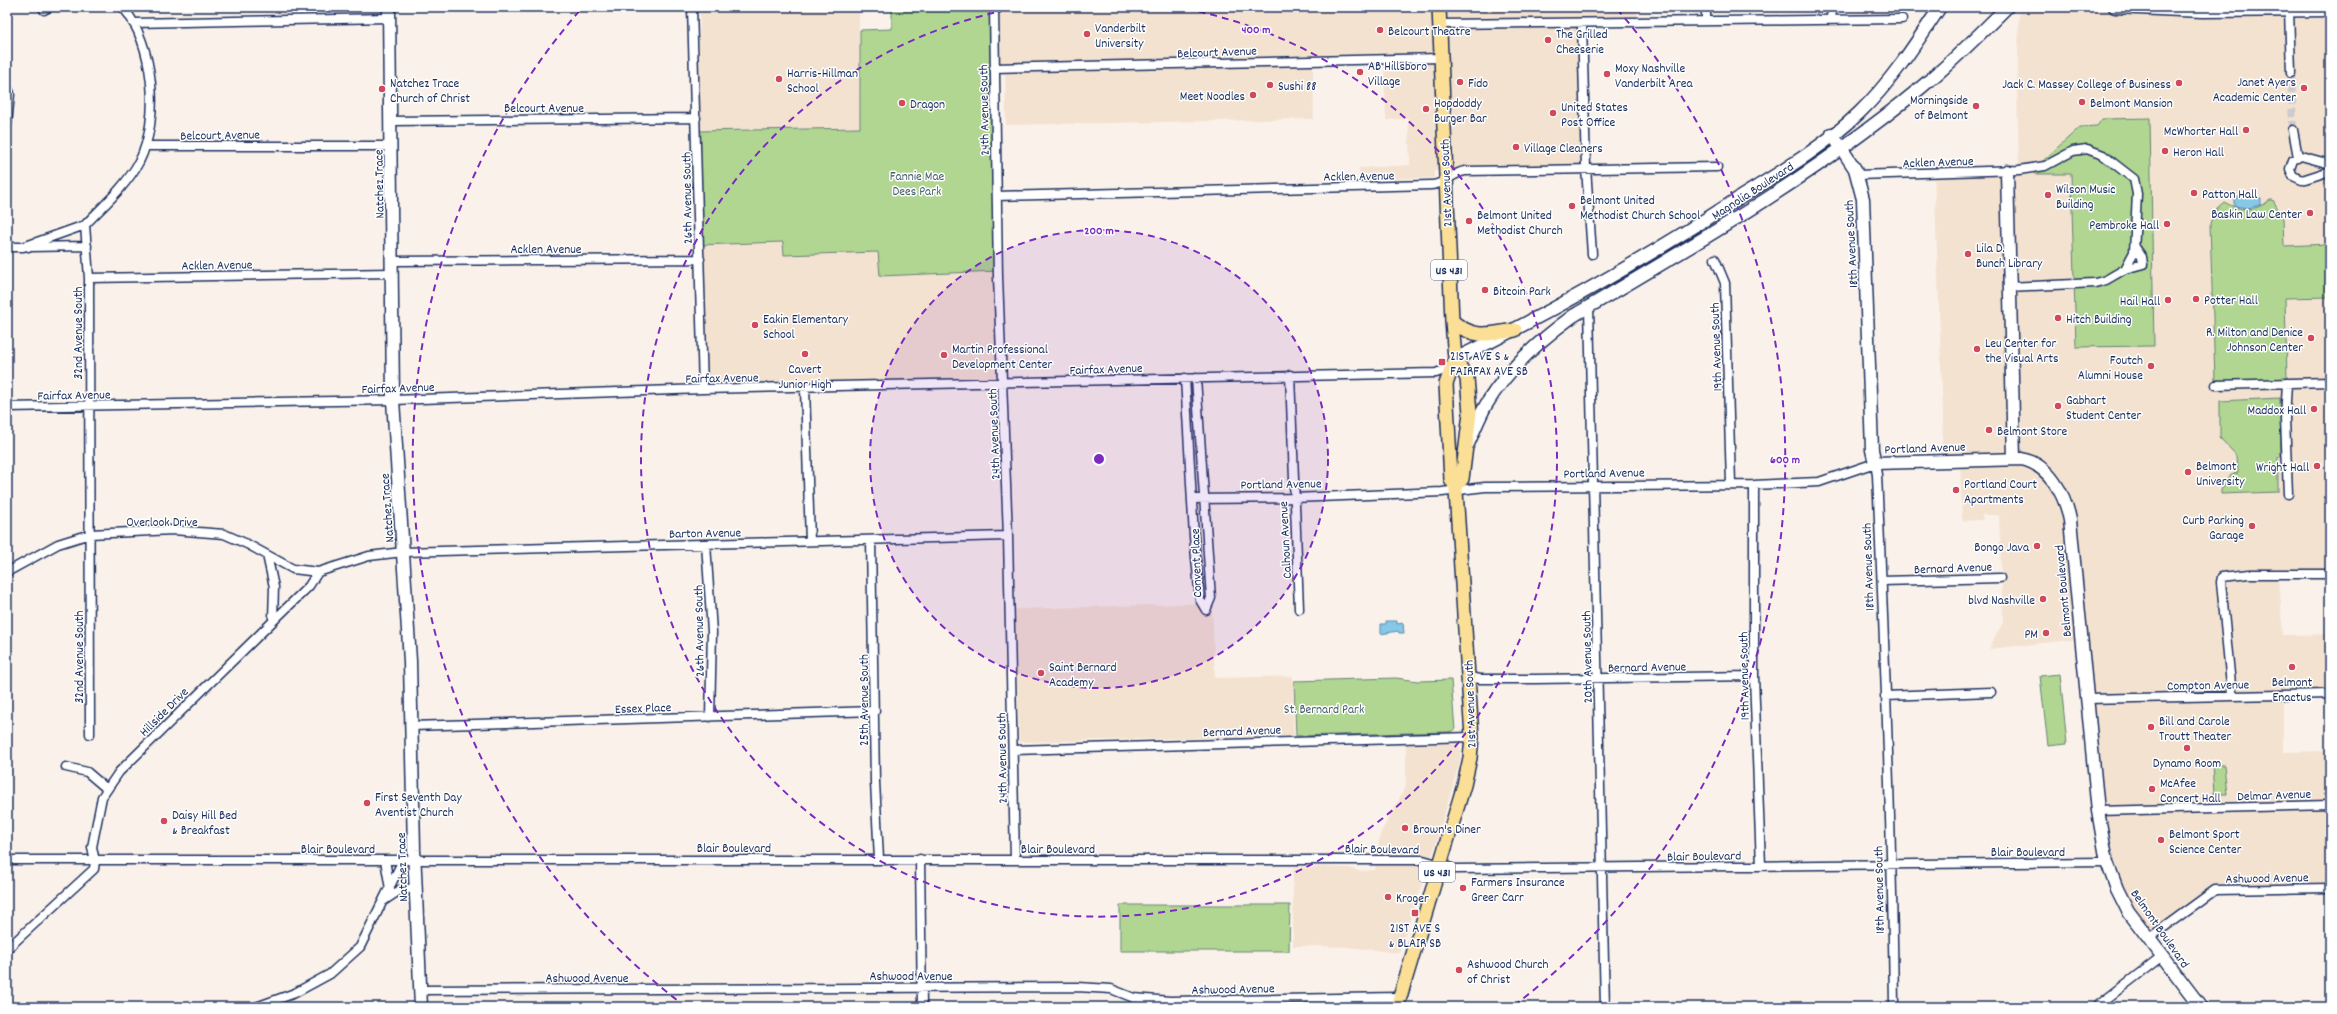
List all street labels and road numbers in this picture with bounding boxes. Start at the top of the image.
street label: Belcourt Avenue [1177,43,1258,64]
street label: 24th Avenue South [975,64,996,156]
street label: Belcourt Avenue [504,100,584,119]
street label: Belcourt Avenue [180,126,260,147]
street label: 21st Avenue South [1436,138,1459,227]
street label: Natchez Trace [370,149,391,219]
street label: 26th Avenue South [678,152,699,244]
street label: Acklen Avenue [1902,153,1974,174]
street label: Magnolia Boulevard [1709,158,1798,226]
street label: Acklen Avenue [1323,167,1395,188]
street label: 18th Avenue South [1841,199,1864,288]
street label: Acklen Avenue [510,241,582,260]
street label: Acklen Avenue [181,256,253,277]
road number: US 431 [1431,260,1467,280]
street label: 32nd Avenue South [70,286,89,379]
street label: 19th Avenue South [1706,302,1729,392]
street label: Fairfax Avenue [1069,360,1143,381]
street label: Fairfax Avenue [685,369,759,390]
street label: Fairfax Avenue [361,379,435,400]
street label: Fairfax Avenue [37,386,111,407]
street label: 24th Avenue South [984,388,1007,480]
street label: Portland Avenue [1884,439,1966,460]
street label: Portland Avenue [1563,464,1645,485]
street label: Natchez Trace [377,472,400,543]
street label: Portland Avenue [1240,475,1322,496]
street label: Calhoun Avenue [1275,500,1298,579]
street label: Overlook Drive [126,514,198,533]
street label: 18th Avenue South [1858,522,1881,611]
street label: Barton Avenue [669,524,742,545]
street label: Convent Place [1187,528,1208,598]
street label: Belmont Boulevard [2051,544,2078,638]
street label: Bernard Avenue [1914,559,1993,580]
street label: 26th Avenue South [690,585,711,677]
street label: 32nd Avenue South [71,610,90,703]
street label: 20th Avenue South [1578,610,1599,704]
street label: 19th Avenue South [1735,631,1756,721]
street label: 25th Avenue South [856,654,875,746]
street label: Bernard Avenue [1608,658,1687,679]
street label: 21st Avenue South [1460,659,1483,748]
street label: Compton Avenue [2167,676,2250,697]
street label: Hillside Drive [136,684,194,742]
street label: Essex Place [615,699,672,720]
street label: 24th Avenue South [993,712,1014,804]
street label: Bernard Avenue [1203,722,1282,743]
street label: Delmar Avenue [2237,786,2312,807]
street label: Natchez Trace [393,832,414,902]
street label: Blair Boulevard [697,840,771,859]
street label: Blair Boulevard [1345,840,1419,861]
street label: Blair Boulevard [301,841,375,860]
street label: Blair Boulevard [1021,841,1095,860]
street label: Blair Boulevard [1991,844,2065,863]
street label: 18th Avenue South [1870,846,1891,934]
street label: Blair Boulevard [1667,847,1741,868]
road number: US 431 [1419,862,1455,882]
street label: Ashwood Avenue [2225,869,2309,890]
street label: Belmont Boulevard [2125,886,2193,973]
street label: Ashwood Avenue [869,968,953,987]
street label: Ashwood Avenue [545,970,629,989]
street label: Ashwood Avenue [1191,980,1275,1001]

